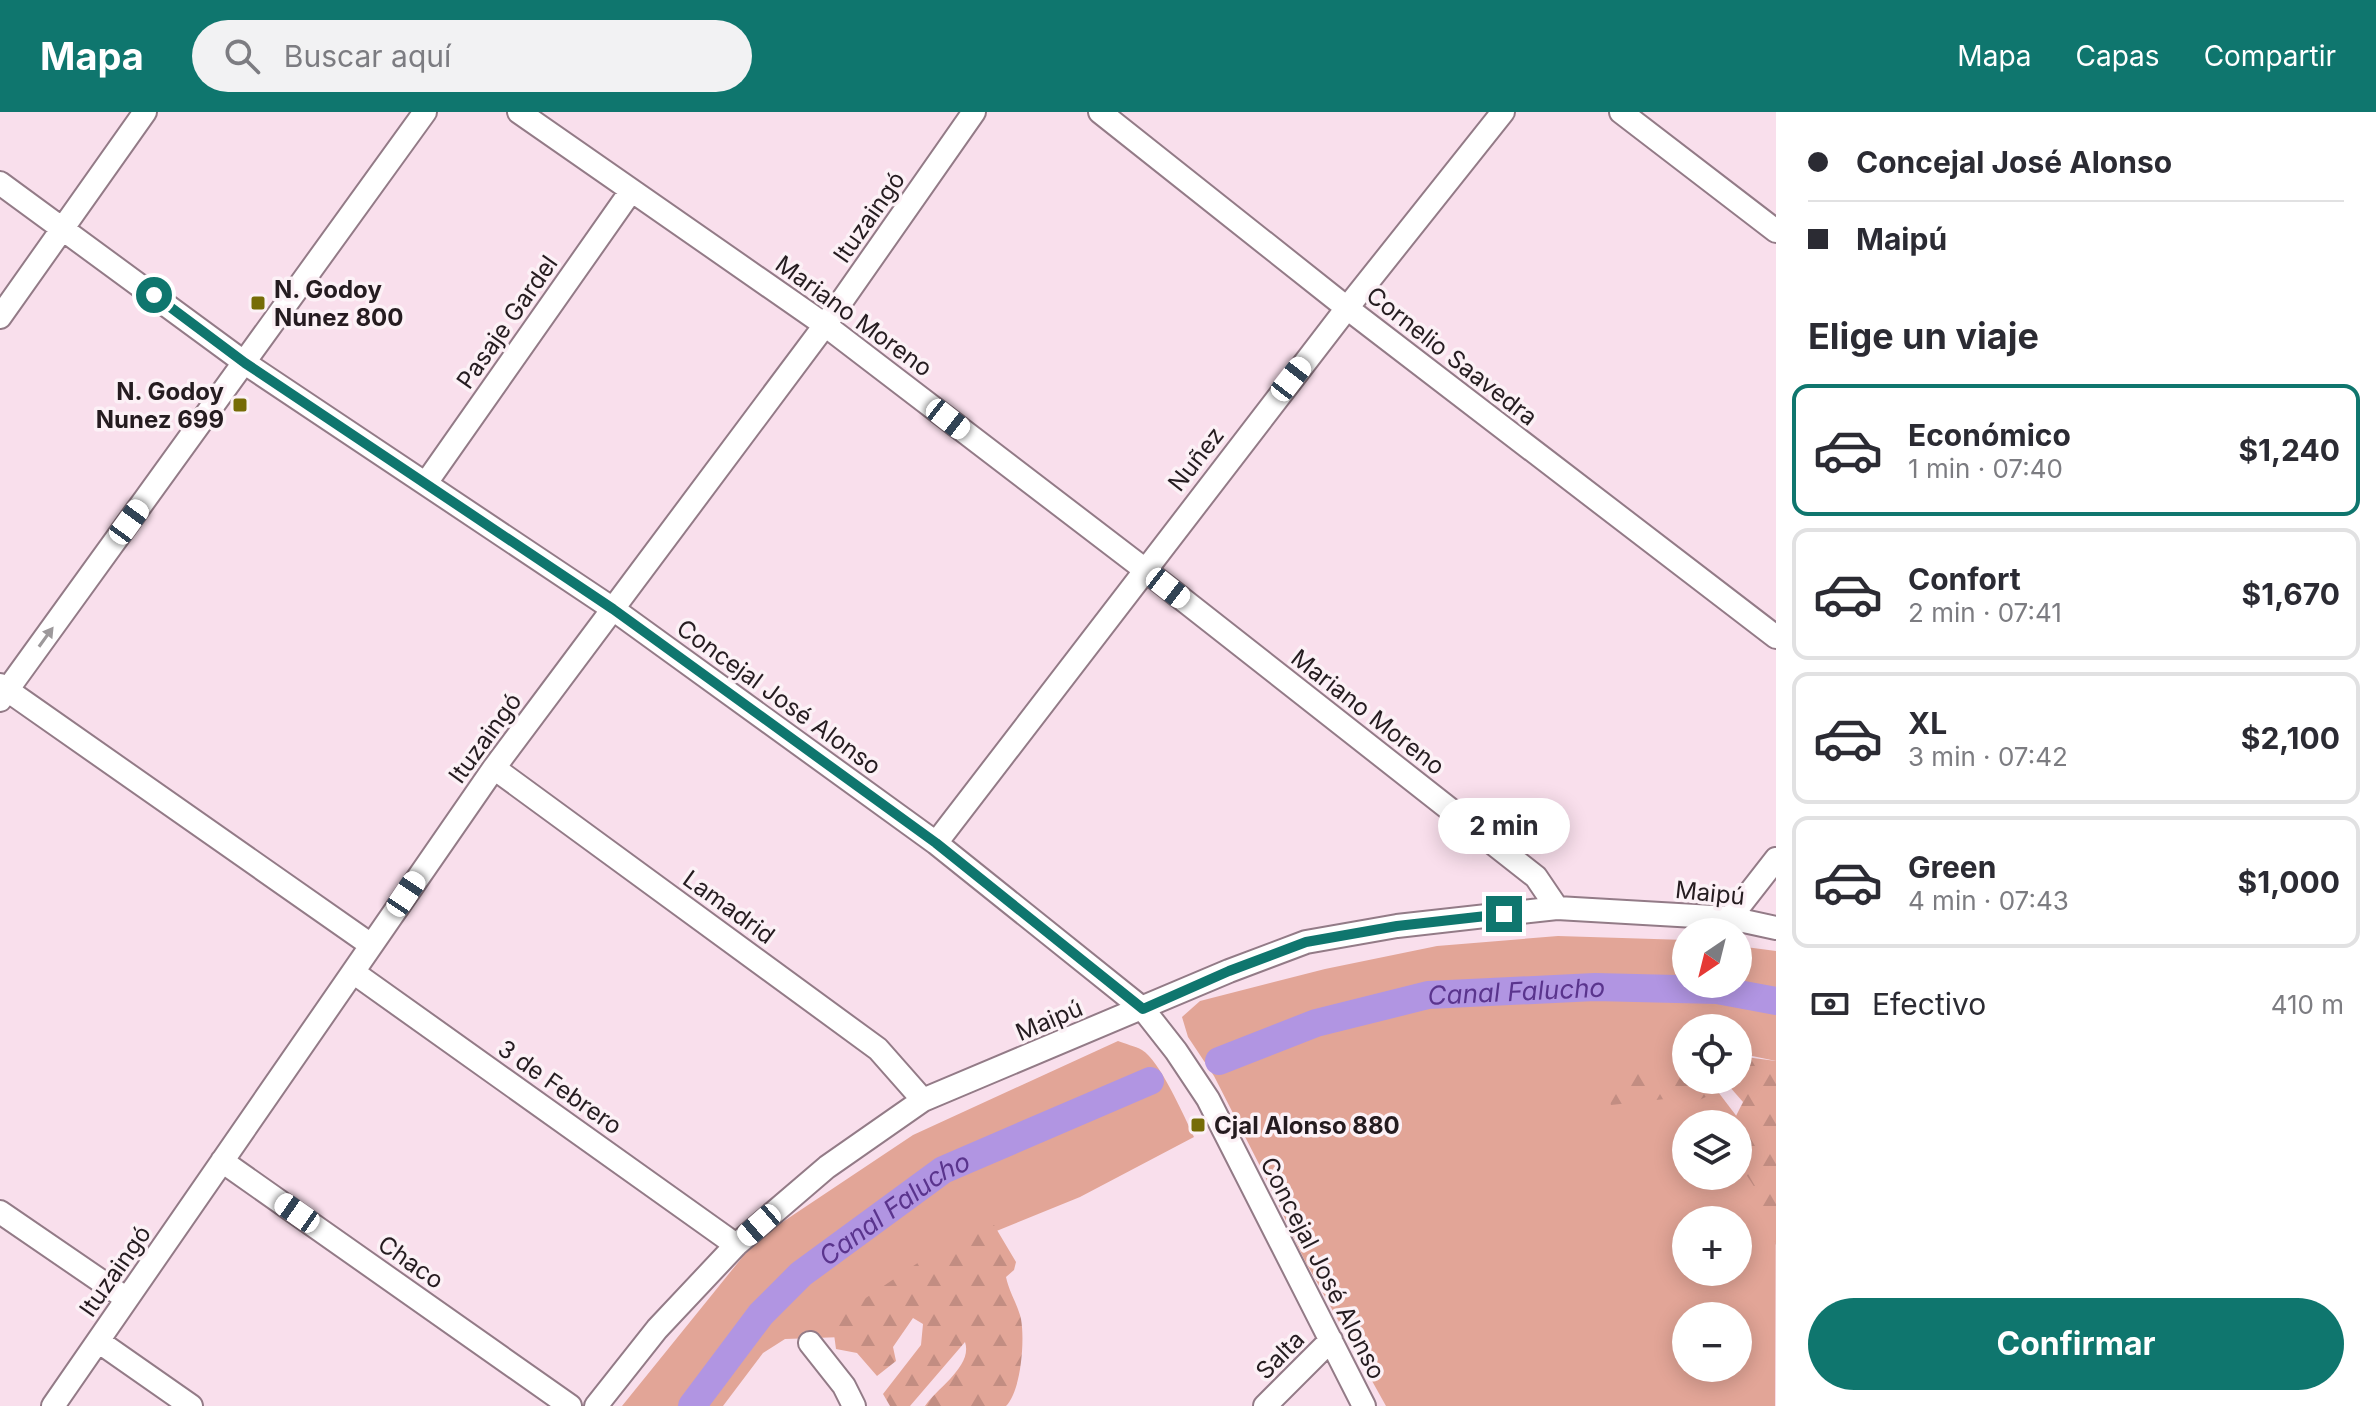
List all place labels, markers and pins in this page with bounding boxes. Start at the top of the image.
place label: N. Godoy Nunez 800 [274,275,403,332]
marker: N. Godoy Nunez 800 [249,294,267,312]
place label: N. Godoy Nunez 699 [96,377,225,434]
marker: N. Godoy Nunez 699 [231,396,249,414]
place label: Cjal Alonso 880 [1214,1111,1400,1140]
marker: Cjal Alonso 880 [1189,1116,1207,1134]

